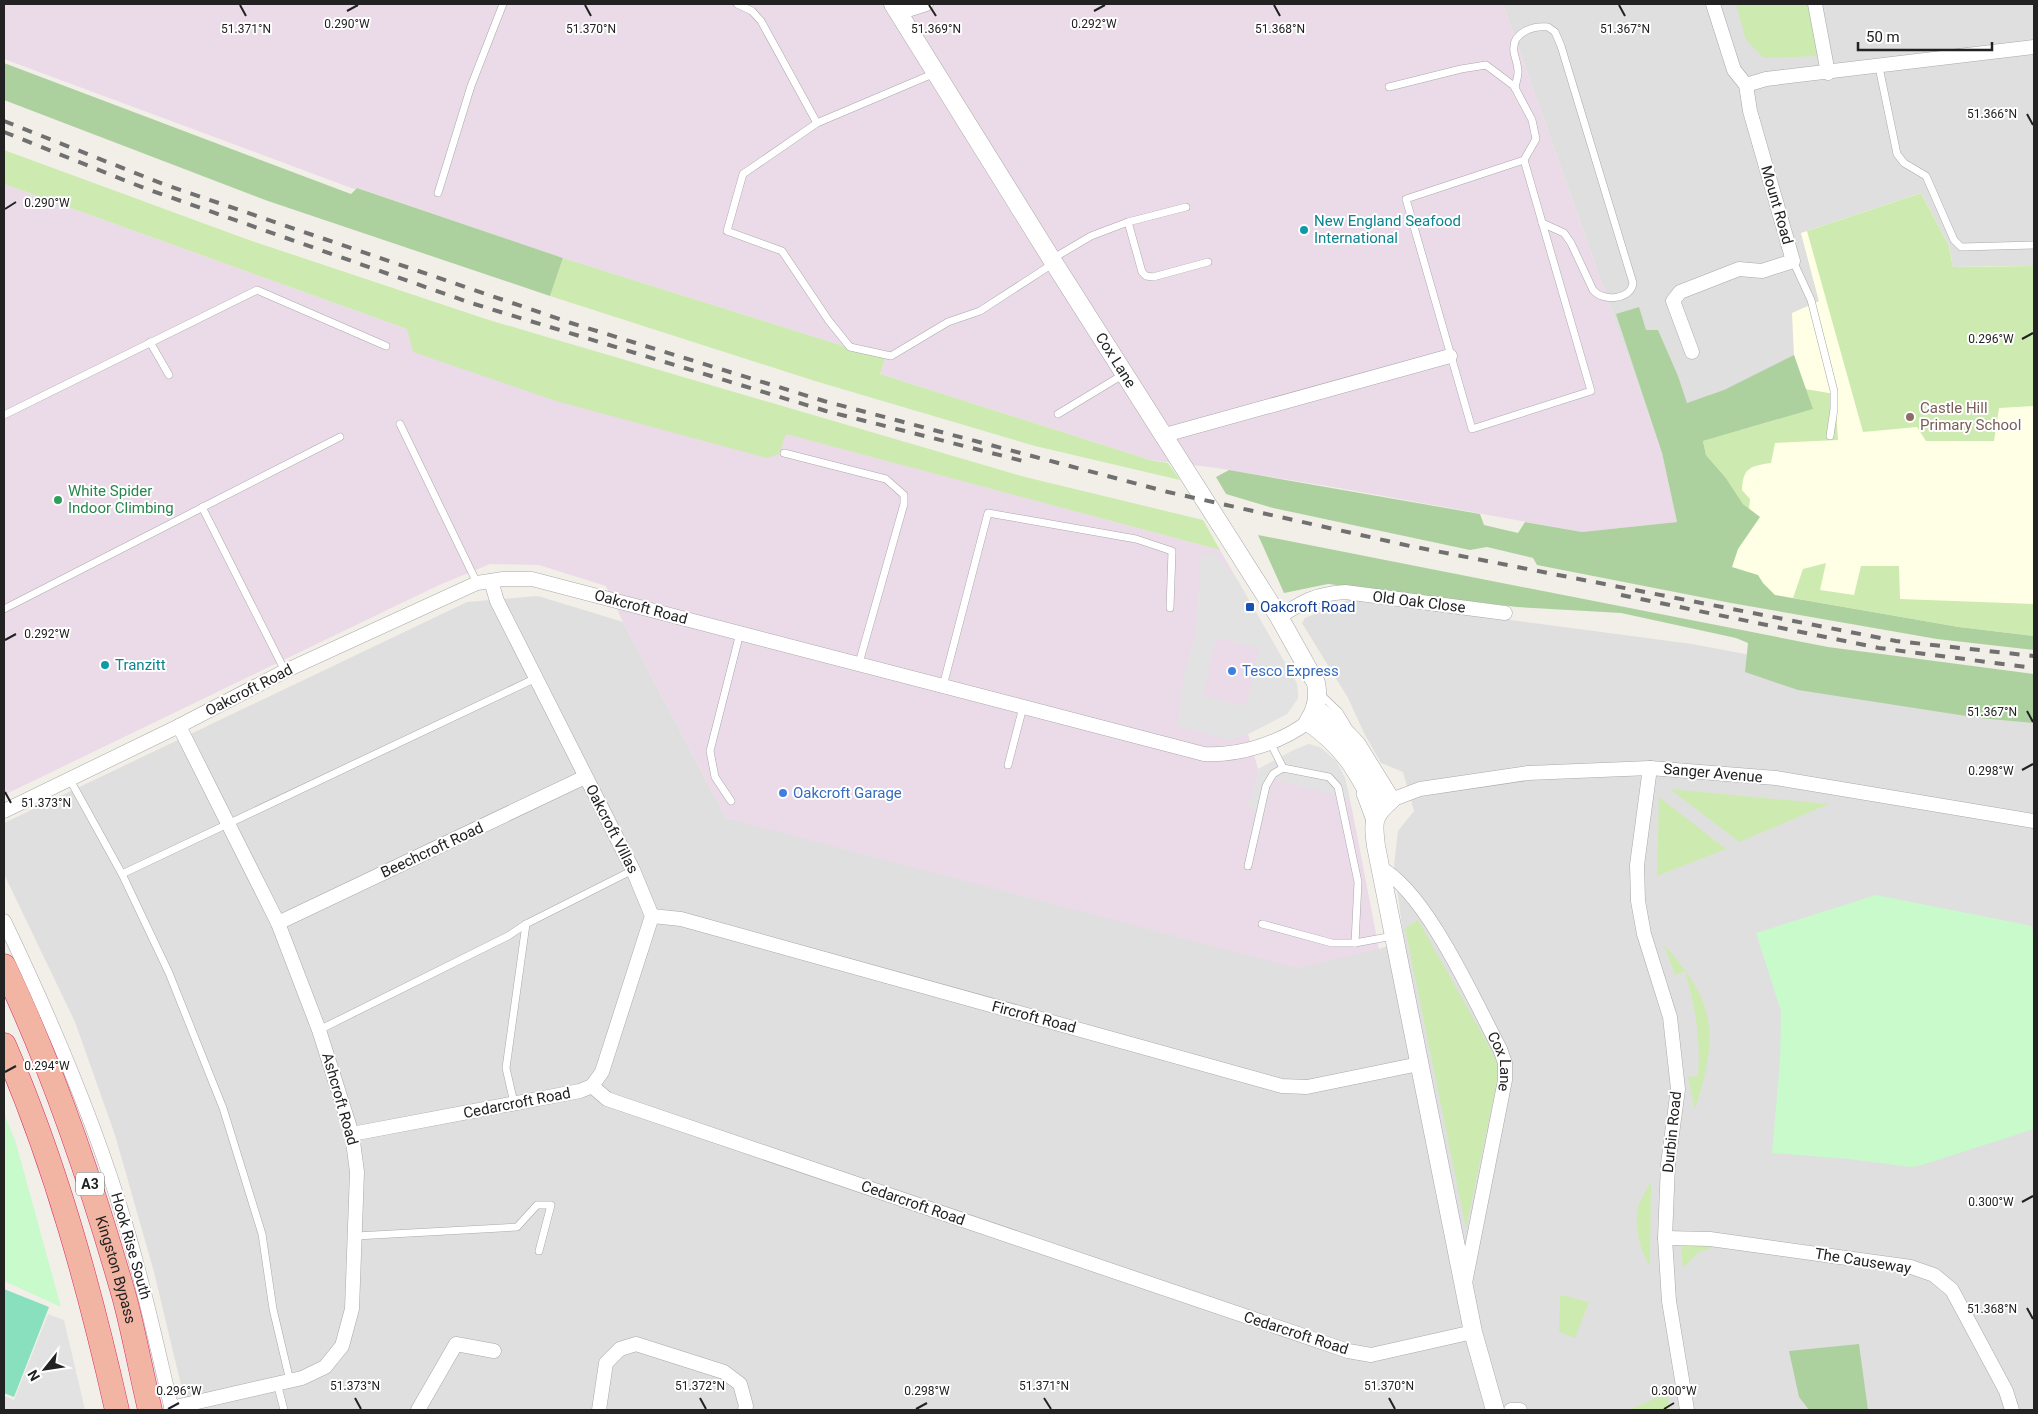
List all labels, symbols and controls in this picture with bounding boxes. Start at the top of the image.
text: 0.290°W [324,17,370,31]
text: 0.292°W [1071,17,1117,31]
scale bar [1858,20,1992,52]
text: 51.371°N [221,22,271,36]
text: 51.370°N [566,22,616,36]
text: 51.369°N [911,22,961,36]
text: 51.368°N [1255,22,1305,36]
text: 51.367°N [1600,22,1650,36]
text: 50 m [1866,28,1900,46]
text: 51.366°N [1967,107,2017,121]
street label: Mount Road [1757,163,1797,247]
text: 0.290°W [24,196,70,210]
place label: New England Seafood International [1314,212,1461,247]
marker: New England Seafood International [1298,224,1310,236]
street label: Cox Lane [1092,329,1140,391]
text: 0.296°W [1968,332,2014,346]
place label: Castle Hill Primary School [1920,399,2021,434]
marker: Castle Hill Primary School [1904,411,1916,423]
place label: White Spider Indoor Climbing [68,482,174,517]
marker: White Spider Indoor Climbing [52,494,64,506]
street label: Oakcroft Road [593,586,689,628]
street label: Old Oak Close [1371,587,1467,617]
place label: Oakcroft Road [1260,598,1356,616]
marker: Oakcroft Road [1244,601,1256,613]
text: 0.292°W [24,627,70,641]
place label: Tranzitt [115,656,166,674]
marker: Tranzitt [99,659,111,671]
street label: Oakcroft Road [202,660,296,720]
place label: Tesco Express [1242,662,1339,680]
marker: Tesco Express [1226,665,1238,677]
text: 51.367°N [1967,705,2017,719]
street label: Sanger Avenue [1663,760,1763,786]
text: 0.298°W [1968,764,2014,778]
street label: Oakcroft Villas [582,781,642,877]
place label: Oakcroft Garage [793,784,902,802]
marker: Oakcroft Garage [777,787,789,799]
text: 51.373°N [21,796,71,810]
street label: Beechcroft Road [378,818,486,882]
street label: Fircroft Road [990,997,1078,1037]
street label: Cox Lane [1484,1029,1514,1093]
street label: Ashcroft Road [318,1051,362,1147]
text: 0.294°W [24,1059,70,1073]
street label: Cedarcroft Road [462,1084,572,1122]
street label: Durbin Road [1659,1090,1685,1174]
road number: A3 [76,1172,104,1196]
street label: Cedarcroft Road [859,1177,967,1229]
street label: Hook Rise South [107,1190,155,1302]
text: 0.300°W [1968,1195,2014,1209]
street label: Kingston Bypass [92,1214,140,1325]
street label: The Causeway [1814,1245,1912,1277]
text: 51.368°N [1967,1302,2017,1316]
street label: Cedarcroft Road [1241,1308,1351,1358]
north arrow [20,1344,70,1394]
text: N [24,1367,43,1384]
text: 51.373°N [330,1379,380,1393]
text: 51.372°N [675,1379,725,1393]
text: 51.371°N [1019,1379,1069,1393]
text: 51.370°N [1364,1379,1414,1393]
text: 0.296°W [156,1384,202,1398]
text: 0.298°W [904,1384,950,1398]
text: 0.300°W [1651,1384,1697,1398]

